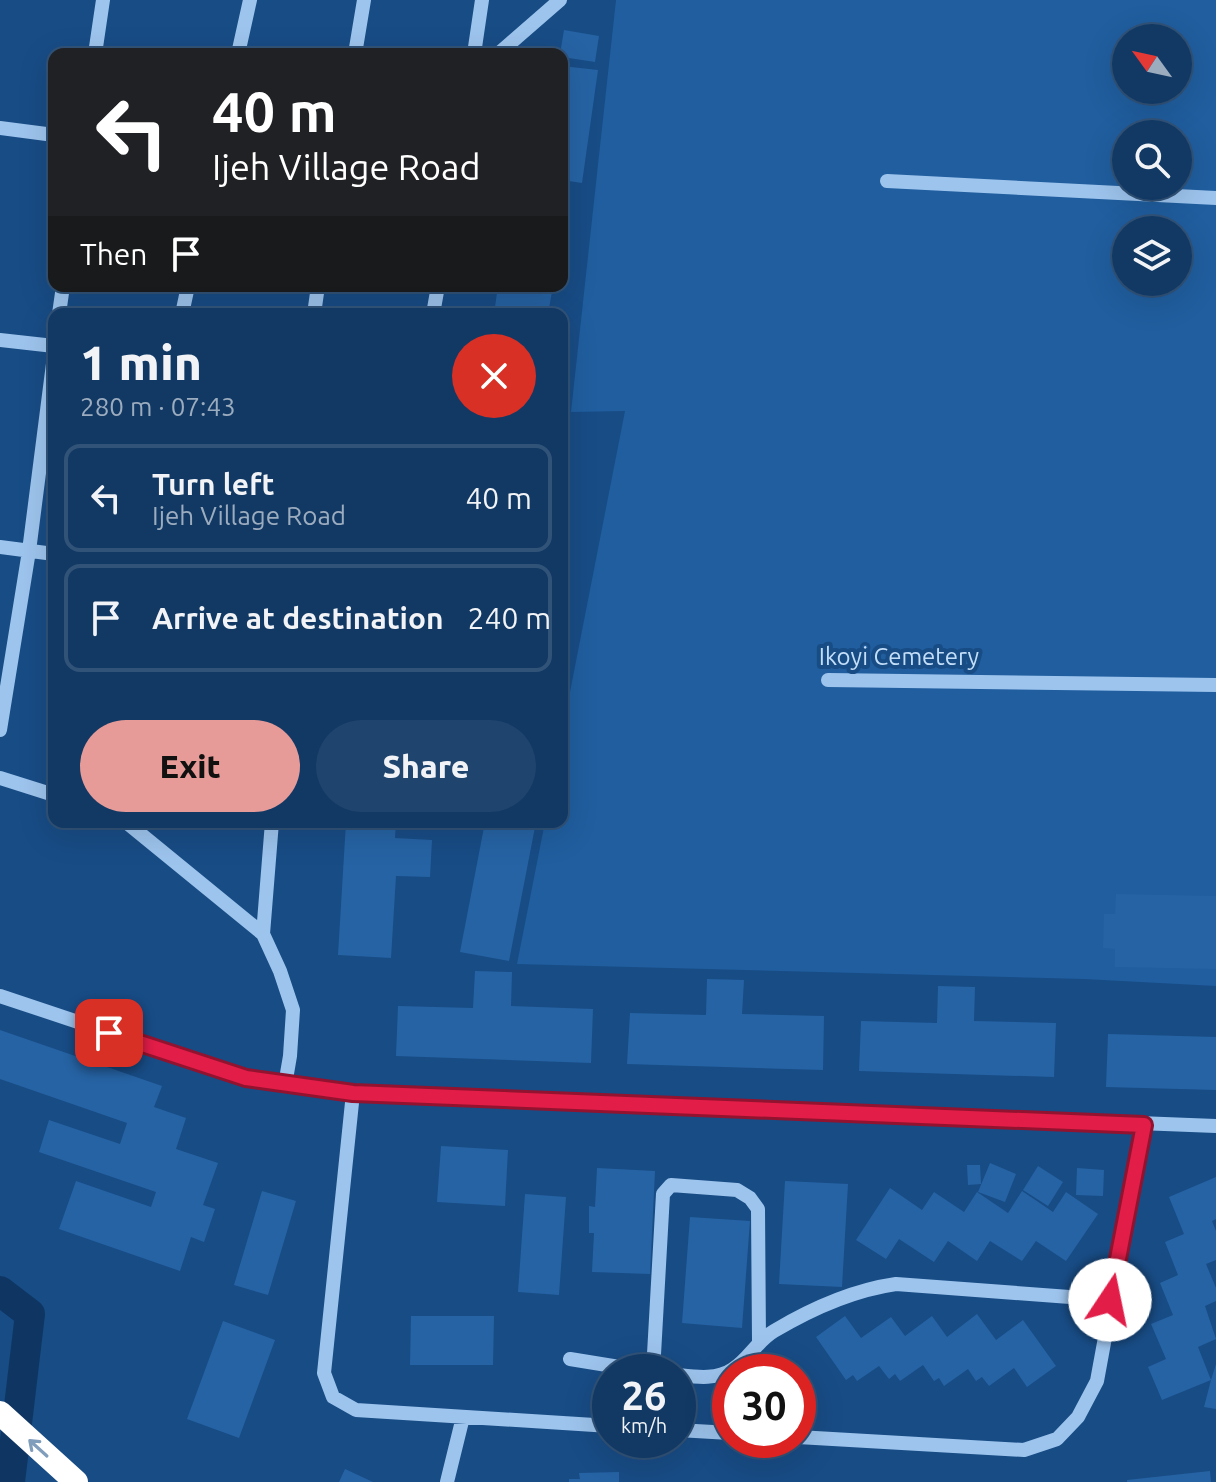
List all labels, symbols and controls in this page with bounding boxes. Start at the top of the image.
north arrow [1112,24,1192,104]
map controls [1112,24,1192,296]
icon: left [80,80,184,184]
text: 40 m [212,80,337,143]
button: search [1112,120,1192,200]
text: Ijeh Village Road [212,146,481,187]
button: layers [1112,216,1192,296]
icon: arrive [164,232,208,276]
text: Then [80,237,148,271]
button: close [452,334,536,418]
text: 1 min [80,335,202,389]
text: 280 m · 07:43 [80,392,236,421]
text: Turn left [152,467,274,501]
icon: left [84,476,128,520]
text: 40 m [465,481,532,515]
text: Ijeh Village Road [152,501,346,530]
icon: arrive [84,596,128,640]
text: Arrive at destination [152,601,444,635]
text: 240 m [468,601,551,635]
park label: Ikoyi Cemetery [819,643,980,670]
button: Exit [80,720,300,812]
button: Share [316,720,536,812]
pin [75,999,143,1067]
icon: arrive [87,1011,131,1055]
position arrow [1068,1258,1152,1342]
speed limit sign: 30 [712,1354,816,1458]
text: 26 [621,1373,667,1418]
text: km/h [621,1414,667,1437]
one-way arrow [28,1439,48,1457]

